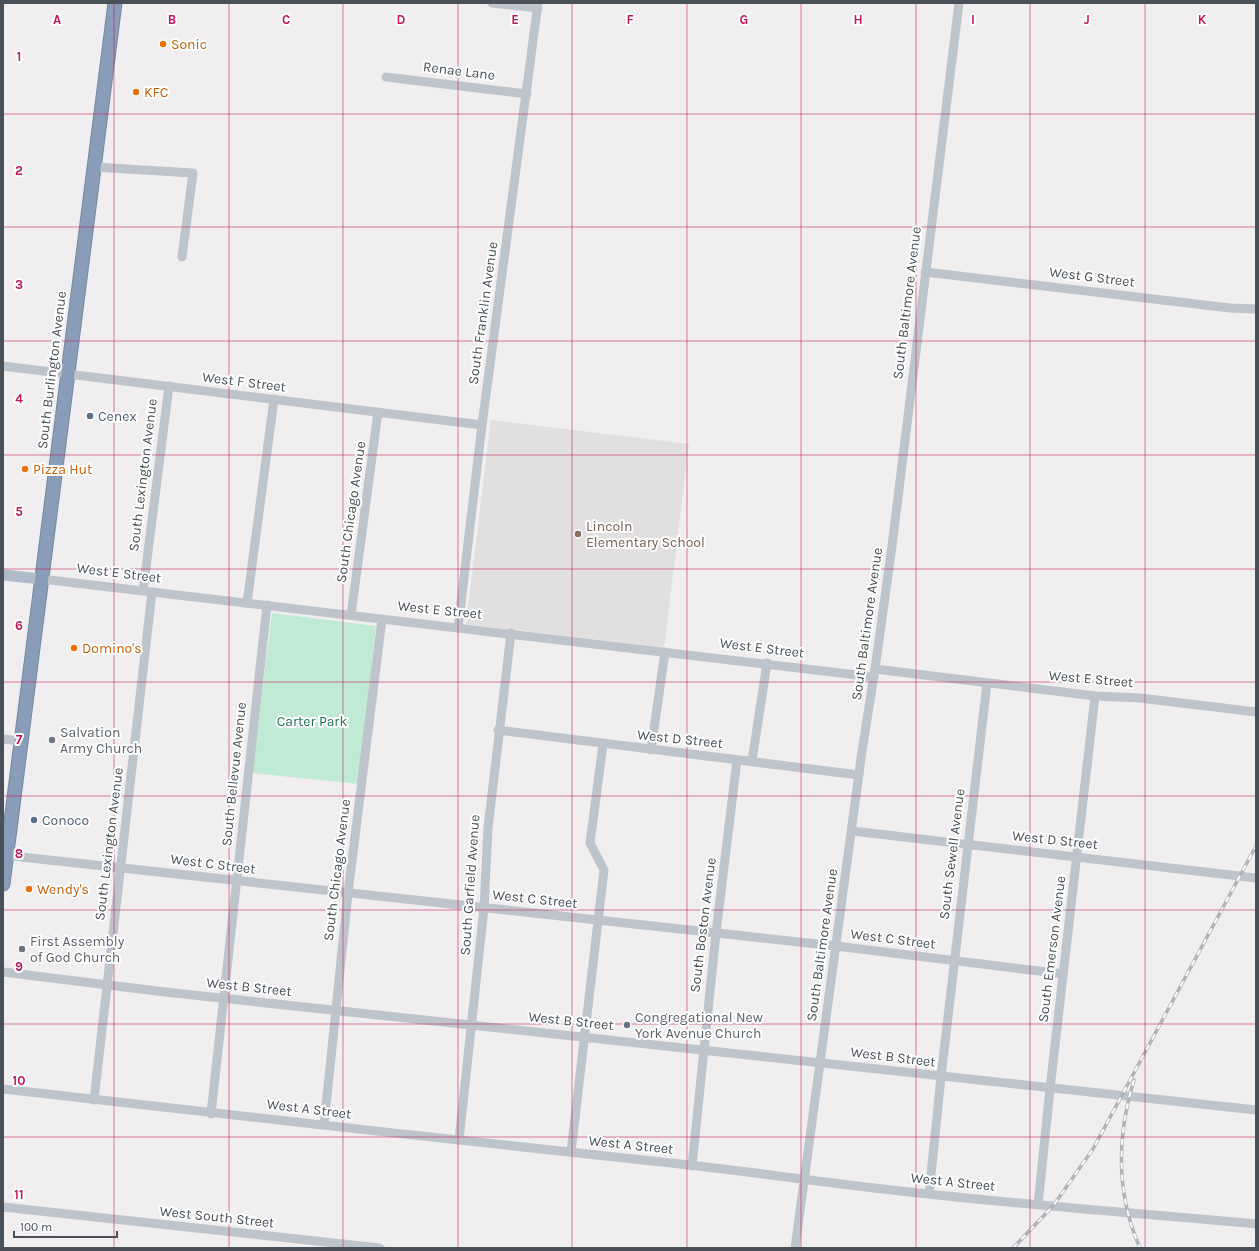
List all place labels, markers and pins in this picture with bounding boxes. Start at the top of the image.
place label: Sonic [171,36,207,53]
marker: Sonic [158,39,168,49]
place label: KFC [144,84,168,101]
marker: KFC [131,87,141,97]
place label: Cenex [98,408,137,425]
marker: Cenex [85,411,95,421]
place label: Pizza Hut [33,461,92,478]
marker: Pizza Hut [20,464,30,474]
place label: Lincoln Elementary School [586,518,705,551]
marker: Lincoln Elementary School [573,529,583,539]
place label: Domino's [82,640,142,657]
marker: Domino's [69,643,79,653]
place label: Salvation Army Church [60,724,142,757]
marker: Salvation Army Church [47,735,57,745]
place label: Conoco [42,812,89,829]
marker: Conoco [29,815,39,825]
place label: Wendy's [37,881,89,898]
marker: Wendy's [24,884,34,894]
place label: First Assembly of God Church [30,933,125,966]
marker: First Assembly of God Church [17,944,27,954]
place label: Congregational New York Avenue Church [635,1009,763,1042]
marker: Congregational New York Avenue Church [622,1020,632,1030]

